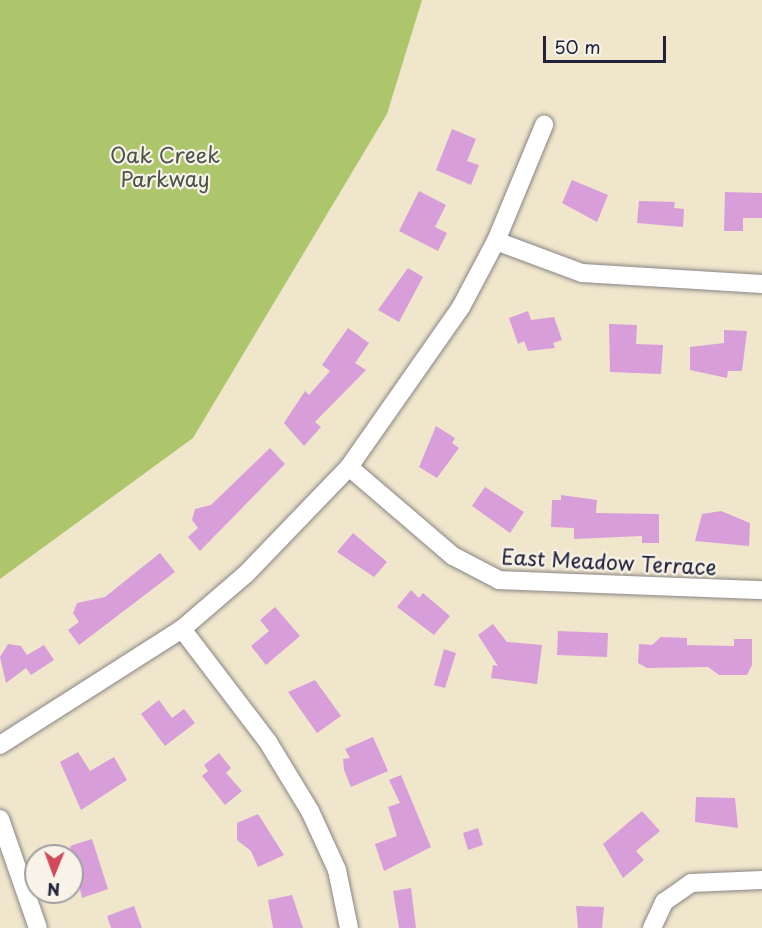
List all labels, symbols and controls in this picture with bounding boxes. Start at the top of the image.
scale bar [546,24,669,62]
text: 50 m [554,33,601,60]
park label: Oak Creek Parkway [110,141,220,191]
street label: East Meadow Terrace [500,543,718,579]
north arrow [24,844,84,904]
text: N [47,878,60,902]

